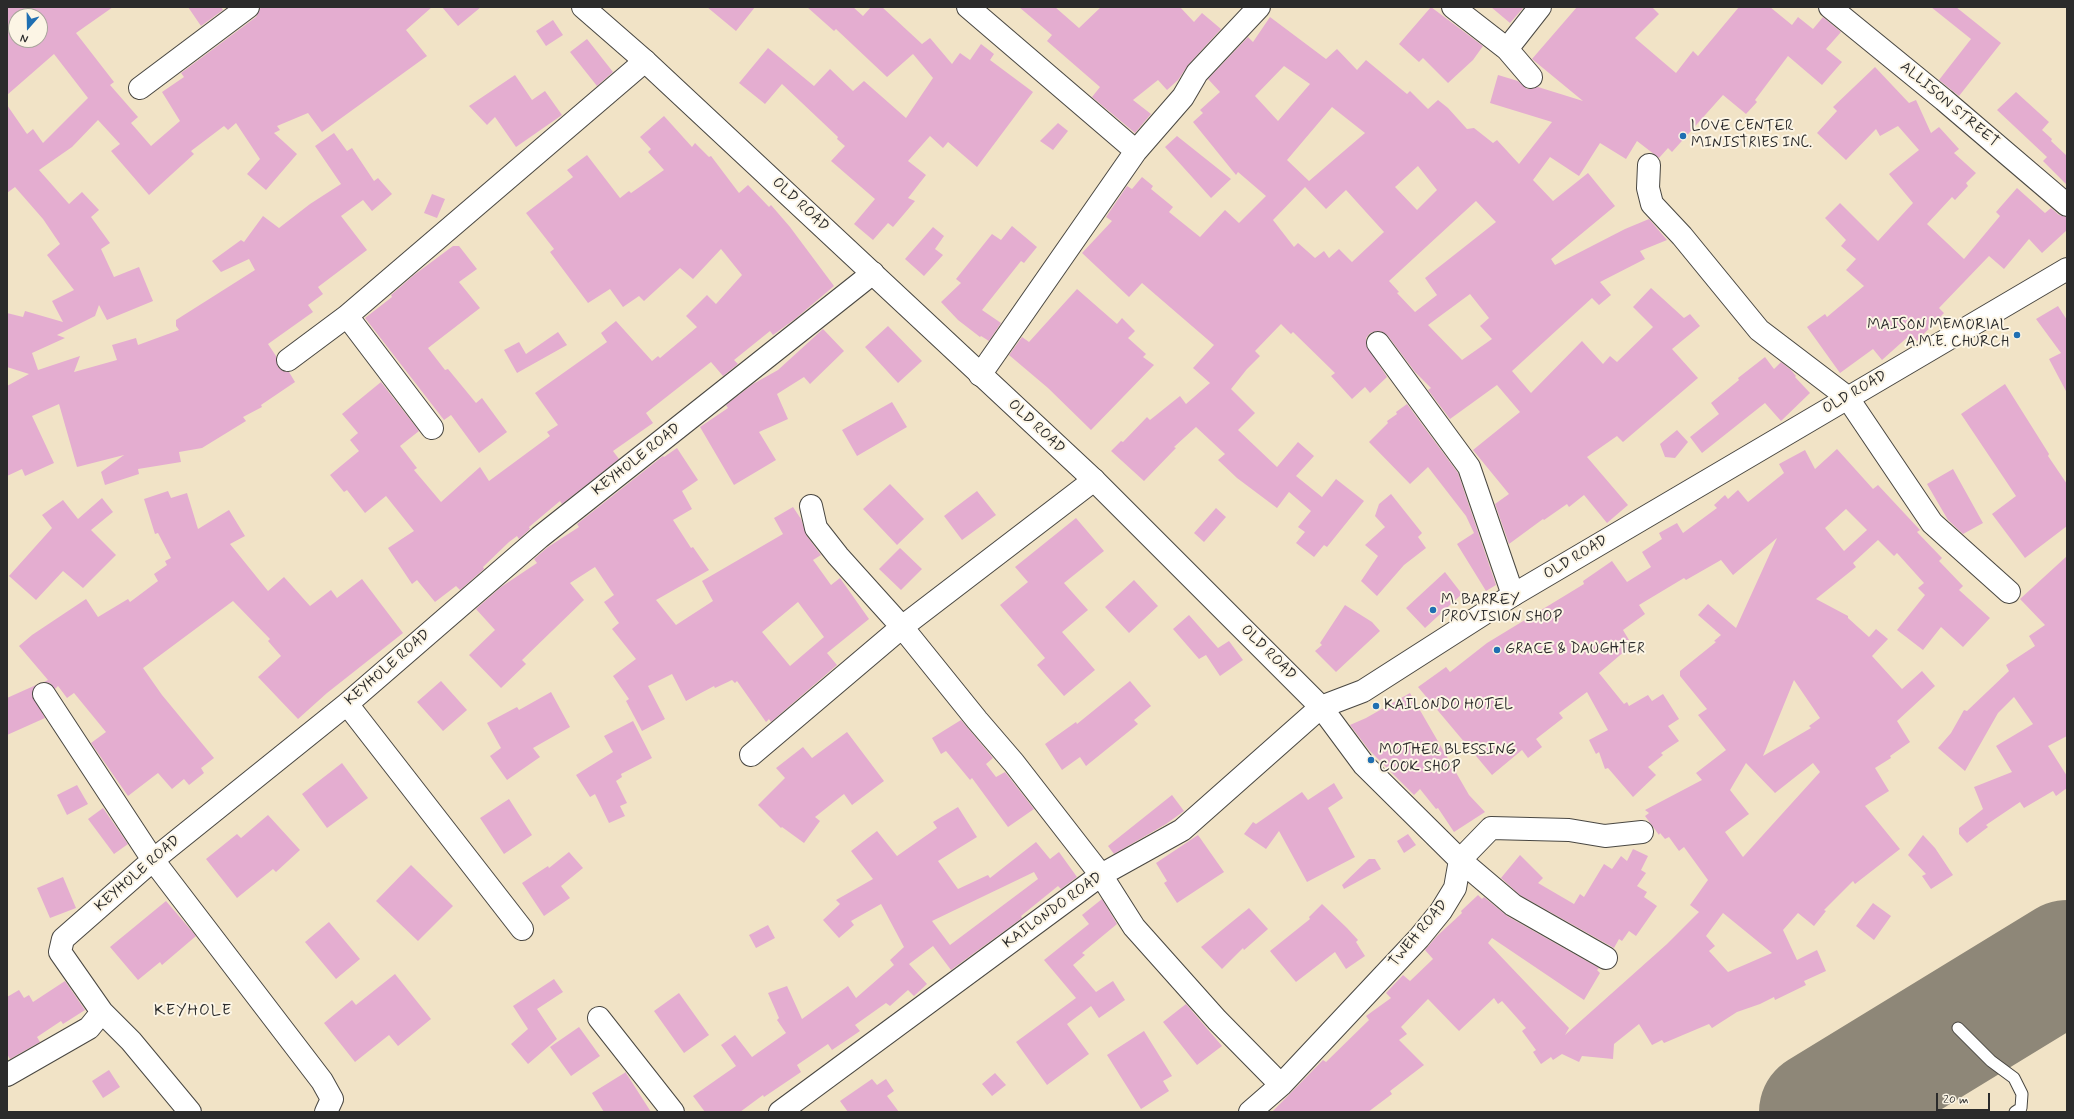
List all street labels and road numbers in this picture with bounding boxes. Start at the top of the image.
street label: ALLISON STREET [1896,58,2002,152]
street label: OLD ROAD [768,174,832,236]
street label: OLD ROAD [1820,367,1890,419]
street label: OLD ROAD [1004,396,1068,458]
street label: KEYHOLE ROAD [589,420,685,500]
street label: OLD ROAD [1541,532,1611,584]
street label: OLD ROAD [1236,621,1300,685]
street label: KEYHOLE ROAD [342,626,434,710]
street label: KEYHOLE ROAD [92,832,184,916]
street label: KAILONDO ROAD [1000,869,1106,953]
street label: TWEH ROAD [1386,897,1452,971]

